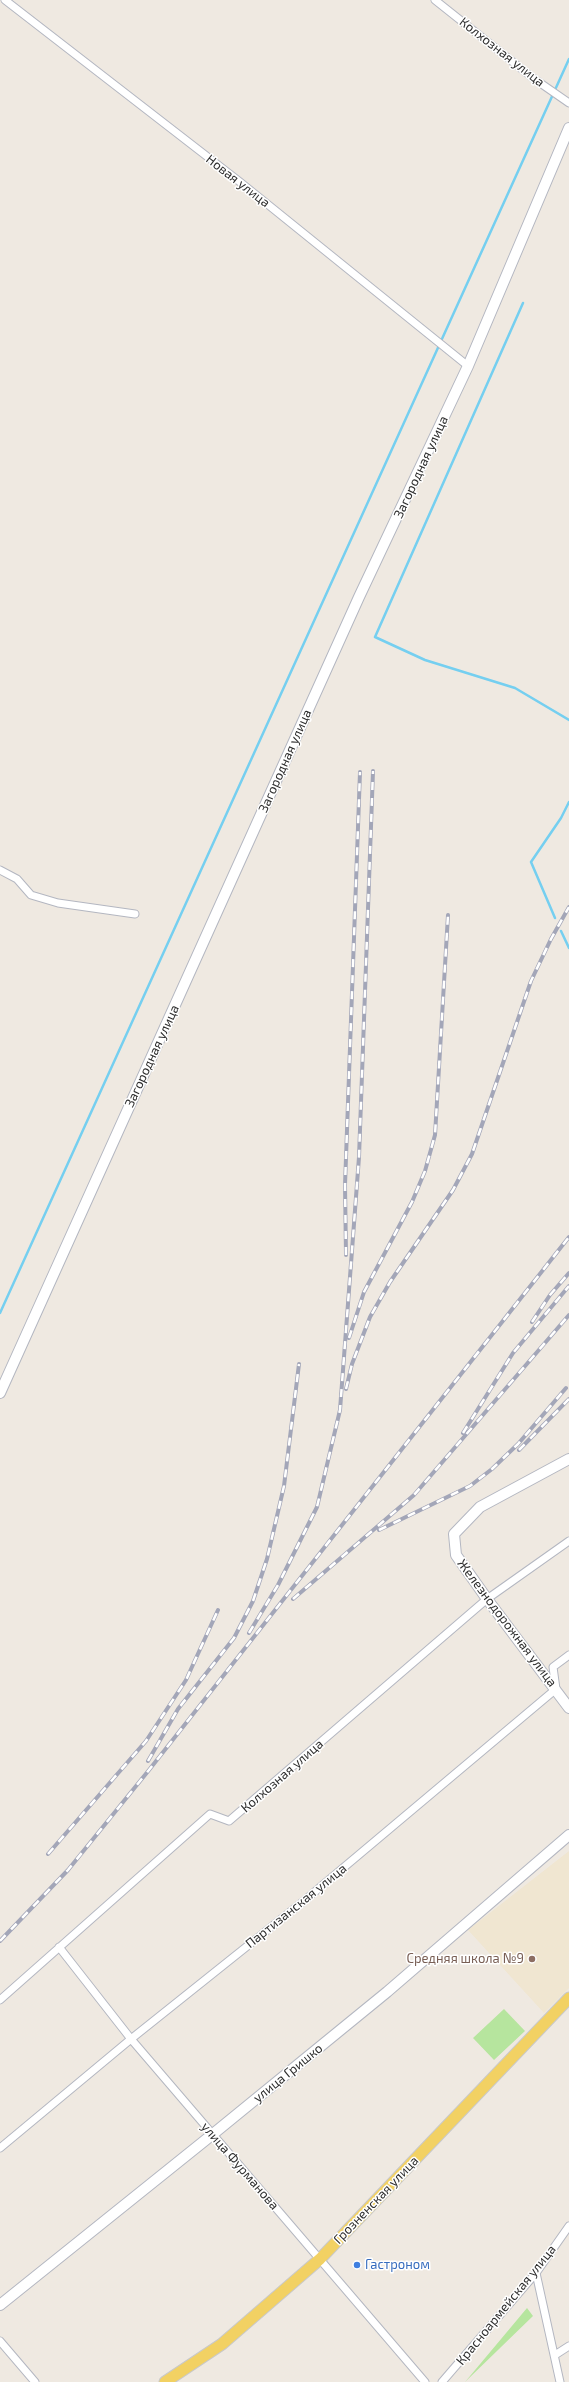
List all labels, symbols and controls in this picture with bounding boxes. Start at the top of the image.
street label: Колхозная улица [456,14,548,90]
street label: Новая улица [203,151,273,211]
street label: Загородная улица [390,413,452,521]
street label: Загородная улица [255,707,315,815]
street label: Загородная улица [121,1002,183,1110]
street label: Железнодорожная улица [454,1556,560,1690]
street label: Колхозная улица [238,1736,326,1816]
street label: Партизанская улица [242,1860,350,1952]
place label: Средняя школа №9 [406,1951,524,1967]
marker: Средняя школа №9 [527,1954,537,1964]
street label: улица Гришко [250,2040,326,2106]
street label: улица Фурманова [198,2119,282,2213]
street label: Грозненская улица [330,2153,422,2247]
street label: Красноармейская улица [453,2242,559,2368]
place label: Гастроном [365,2257,430,2273]
marker: Гастроном [352,2260,362,2270]

